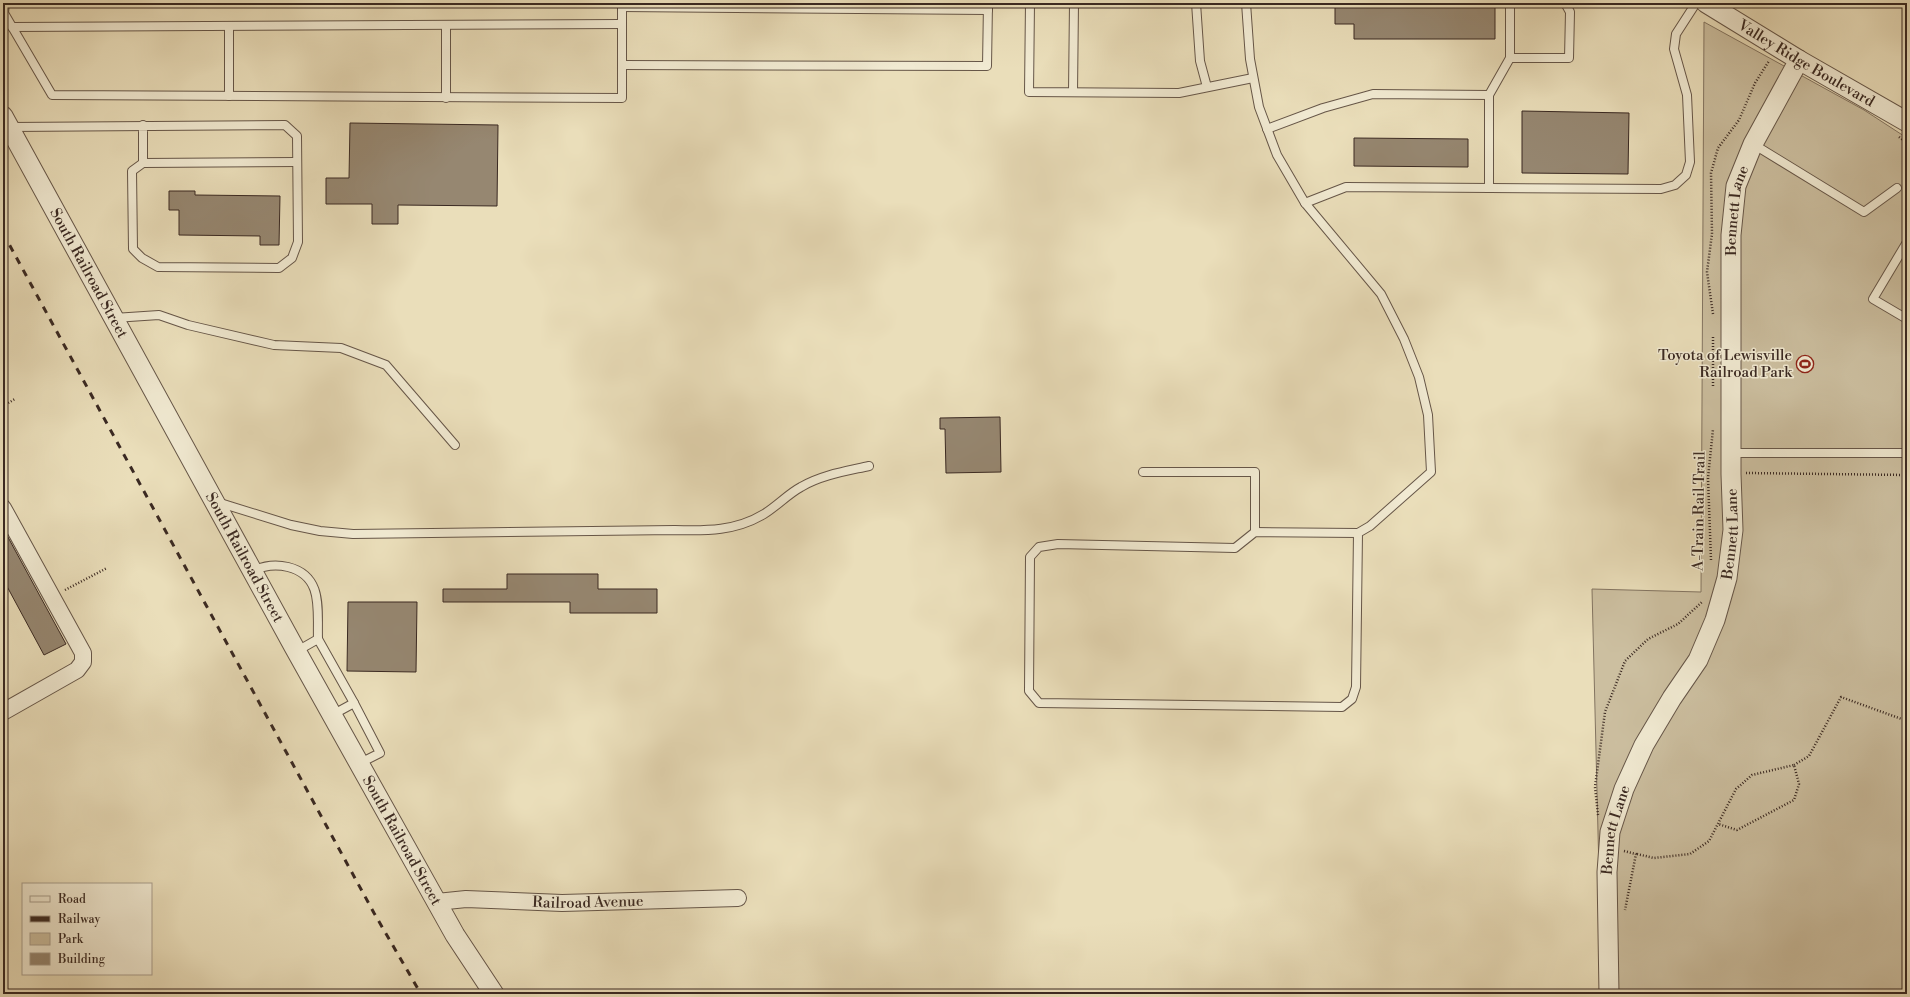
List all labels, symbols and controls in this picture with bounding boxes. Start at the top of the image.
street label: Valley Ridge Boulevard [1734,15,1878,111]
street label: Bennett Lane [1721,163,1753,257]
street label: South Railroad Street [46,205,133,342]
place label: Toyota of Lewisville Railroad Park [1658,346,1793,382]
sports icon: Toyota of Lewisville Railroad Park [1795,354,1815,374]
street label: A-Train Rail Trail [1688,450,1710,572]
street label: Bennett Lane [1717,488,1743,581]
street label: South Railroad Street [201,489,288,626]
street label: South Railroad Street [358,772,446,909]
street label: Bennett Lane [1597,783,1634,876]
legend [22,883,152,975]
street label: Railroad Avenue [532,891,644,913]
text: Road [58,892,86,907]
text: Railway [58,912,100,927]
text: Park [58,932,84,947]
text: Building [57,952,106,967]

